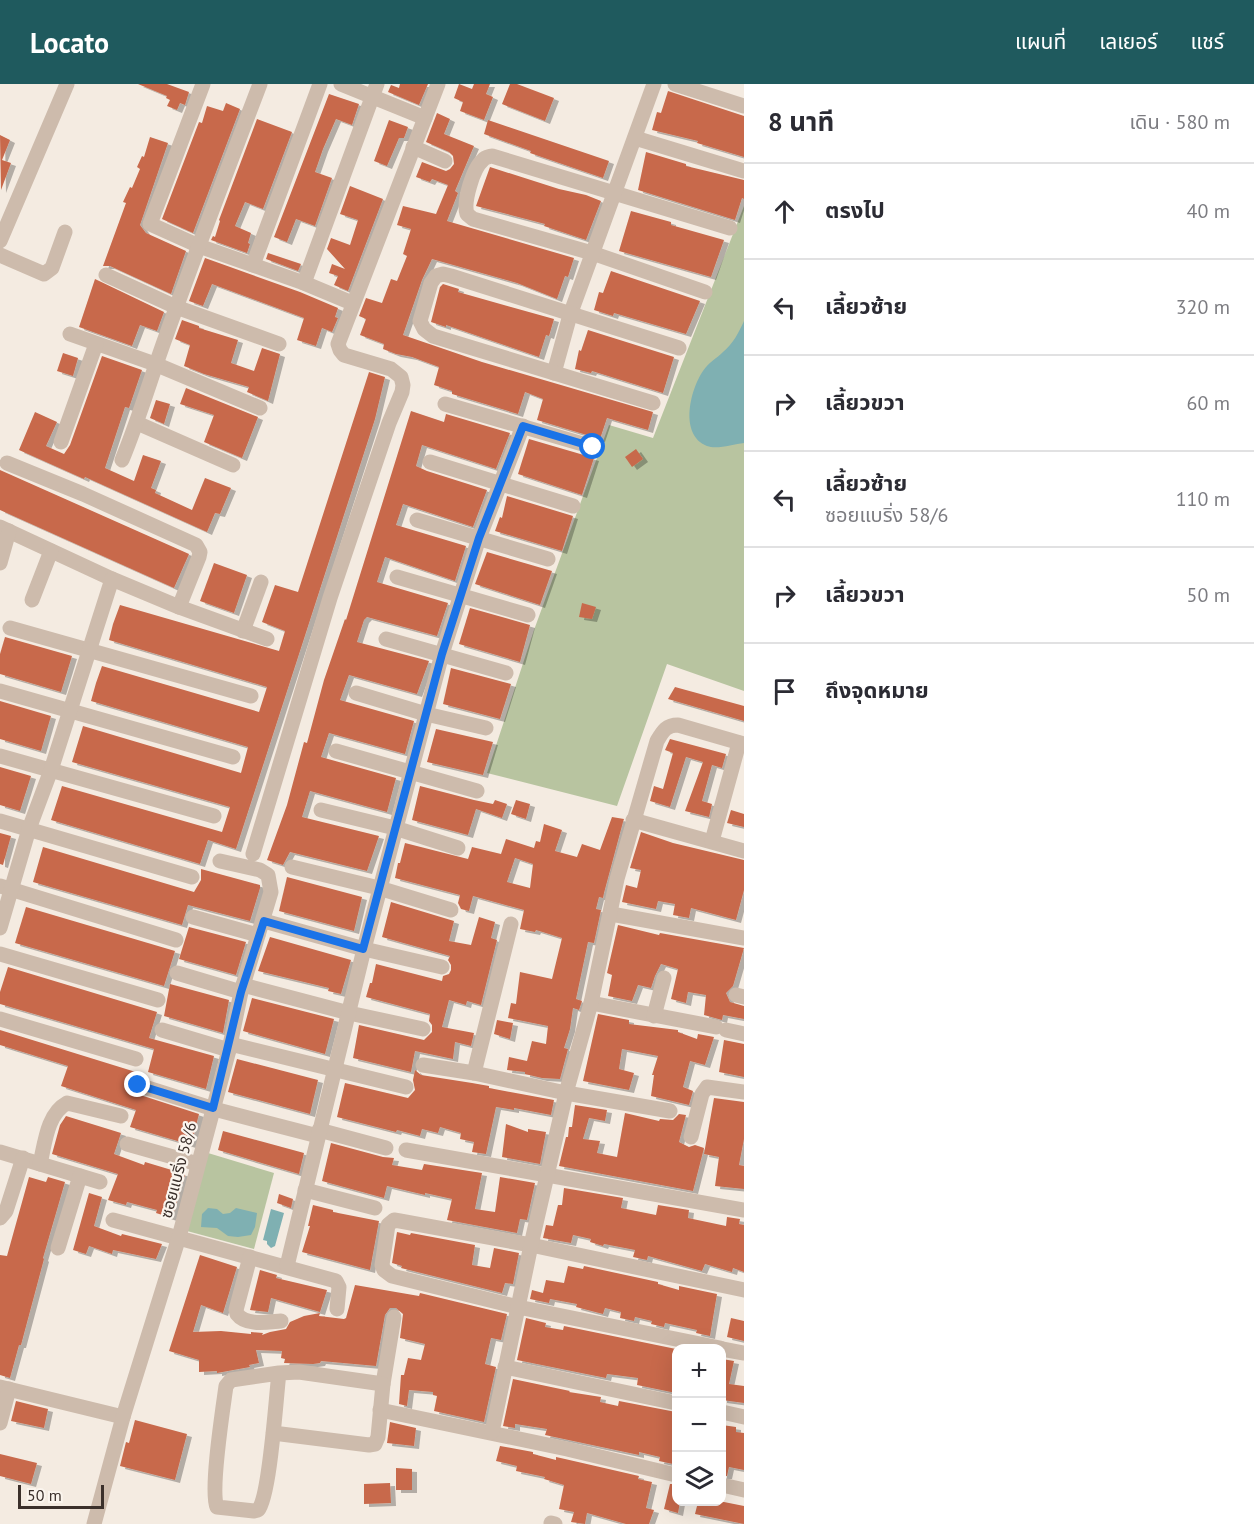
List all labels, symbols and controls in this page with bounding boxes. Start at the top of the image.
text: Locato [30,24,109,61]
text: แผนที่ [1015,28,1066,55]
text: เลเยอร์ [1099,28,1158,55]
text: แชร์ [1191,28,1224,55]
text: 8 นาที [768,105,834,138]
text: เดิน · 580 m [1129,109,1230,135]
icon: ahead [768,195,801,228]
text: ตรงไป [825,196,885,224]
text: 40 m [1187,198,1230,224]
icon: left [768,291,801,324]
text: เลี้ยวซ้าย [825,292,907,320]
text: 320 m [1176,294,1230,320]
icon: right [768,387,801,420]
text: เลี้ยวขวา [825,388,905,416]
text: 60 m [1187,390,1230,416]
route start [579,433,605,459]
text: เลี้ยวซ้าย [825,469,907,497]
icon: left [768,483,801,516]
text: 110 m [1176,486,1230,512]
text: ซอยแบริ่ง 58/6 [825,502,948,528]
icon: right [768,579,801,612]
text: เลี้ยวขวา [825,580,905,608]
text: 50 m [1187,582,1230,608]
icon: arrive [768,675,801,708]
text: ถึงจุดหมาย [825,676,929,704]
route end [124,1071,150,1097]
street label: ซอยแบริ่ง 58/6 [156,1120,200,1220]
map controls [672,1344,726,1506]
button: + [672,1344,726,1398]
button: − [672,1398,726,1452]
button: layers [672,1452,726,1506]
scale bar [18,1482,104,1510]
text: 50 m [27,1485,62,1505]

